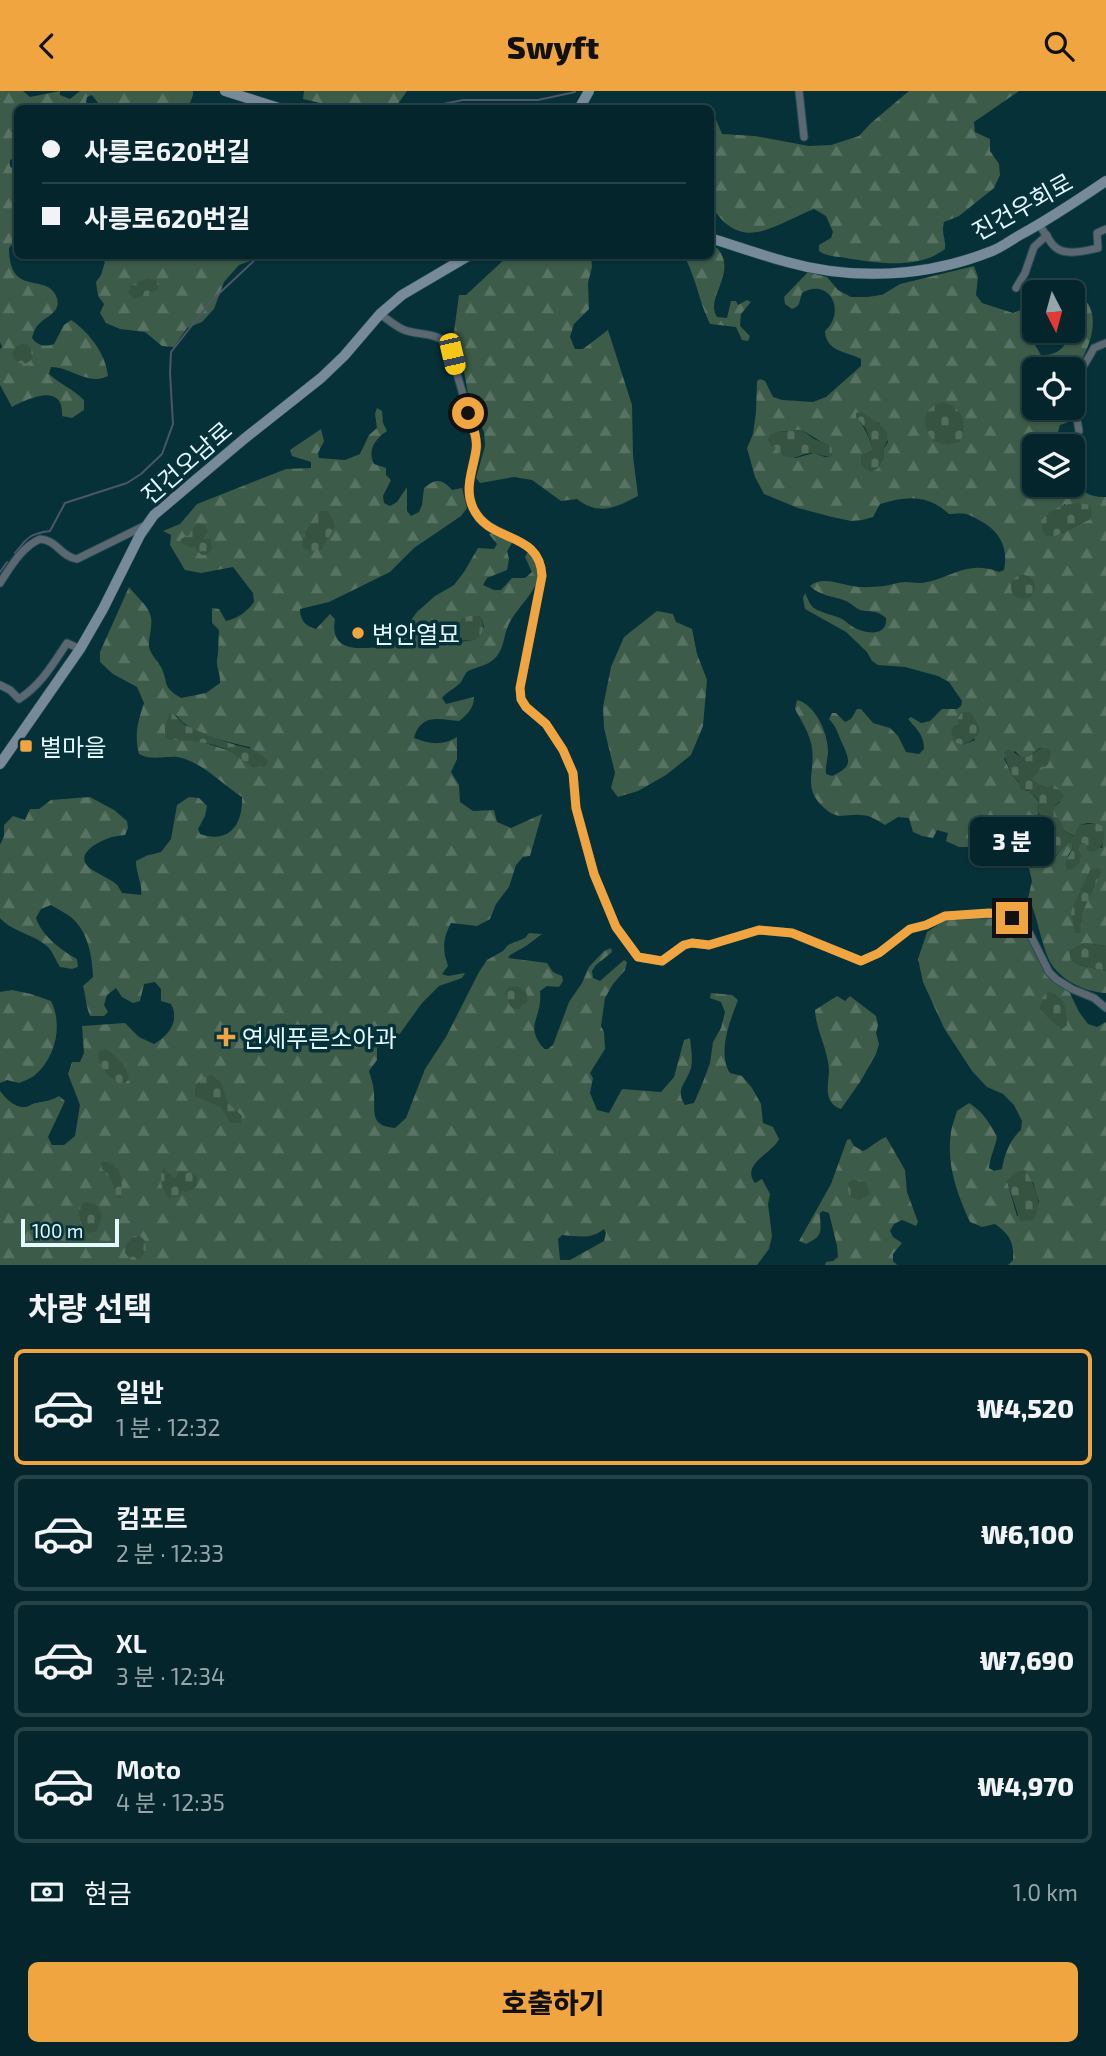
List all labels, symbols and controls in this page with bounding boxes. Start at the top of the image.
icon: back [28,27,66,65]
text: Swyft [507,27,599,65]
icon: search [1040,27,1078,65]
text: 사릉로620번길 [84,135,250,166]
street label: 진건우회로 [967,167,1077,245]
text: 사릉로620번길 [84,202,250,233]
north arrow [1022,280,1085,343]
map controls [1022,280,1085,497]
car [438,331,467,377]
button: locate [1022,357,1085,420]
route start [452,397,484,429]
street label: 진건오남로 [135,415,237,509]
button: layers [1022,434,1085,497]
place label: 변안열묘 [372,619,460,648]
marker: 변안열묘 [350,625,366,641]
place label: 별마을 [40,732,106,761]
marker: 별마을 [18,738,34,754]
callout: 3 분 [970,817,1054,865]
text: 3 분 [992,827,1032,855]
route end [996,902,1028,934]
place label: 연세푸른소아과 [242,1023,397,1052]
marker: 연세푸른소아과 [216,1027,236,1047]
scale bar [21,1216,119,1248]
text: 100 m [32,1219,83,1242]
text: 차량 선택 [28,1288,153,1326]
icon: car [32,1376,95,1439]
text: 일반 [116,1376,164,1407]
text: ₩4,520 [977,1392,1074,1423]
text: 1 분 · 12:32 [116,1413,220,1441]
icon: car [32,1502,95,1565]
text: 컴포트 [116,1502,188,1533]
text: ₩6,100 [981,1518,1074,1549]
text: 2 분 · 12:33 [116,1539,224,1567]
text: XL [116,1627,147,1658]
icon: car [32,1628,95,1691]
text: ₩7,690 [980,1644,1074,1675]
text: 3 분 · 12:34 [116,1662,225,1690]
text: Moto [116,1753,181,1784]
icon: car [32,1754,95,1817]
text: ₩4,970 [978,1770,1074,1801]
text: 4 분 · 12:35 [116,1788,225,1816]
icon: cash [28,1873,66,1911]
text: 현금 [84,1877,132,1908]
text: 1.0 km [1013,1878,1078,1906]
button: 호출하기 [28,1962,1078,2042]

